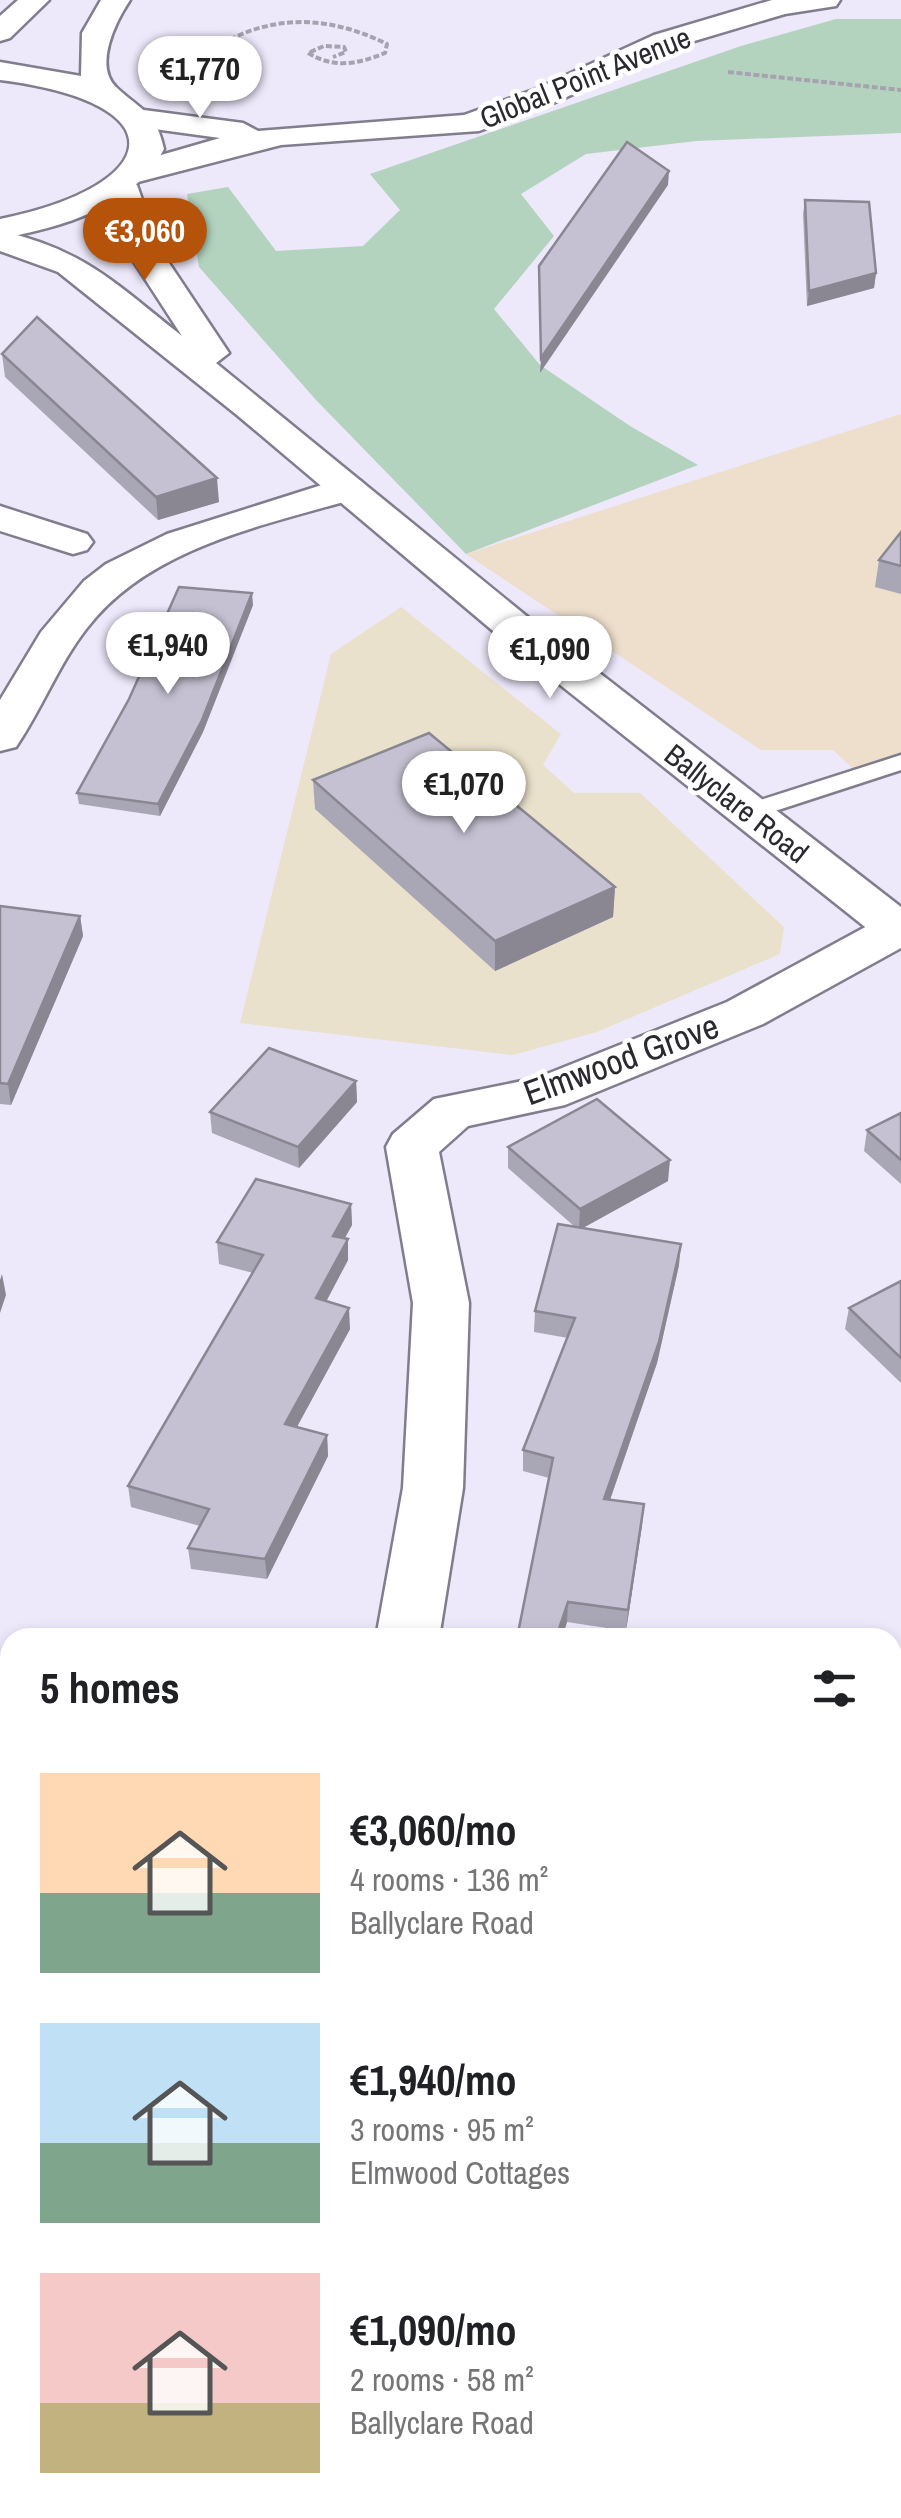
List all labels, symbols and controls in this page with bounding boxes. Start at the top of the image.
street label: Global Point Avenue [474,17,696,137]
pin: €1,770 [119,36,281,121]
text: €1,770 [160,47,240,90]
pin: €3,060 [64,198,226,283]
text: €3,060 [105,209,185,252]
pin: €1,940 [87,612,249,697]
pin: €1,090 [469,616,631,701]
text: €1,940 [128,623,208,666]
text: €1,090 [510,627,590,670]
street label: Ballyclare Road [657,734,817,872]
pin: €1,070 [383,751,545,836]
text: €1,070 [424,762,504,805]
street label: Elmwood Grove [517,1002,725,1116]
text: 5 homes [40,1660,180,1716]
icon: filters [807,1661,862,1716]
text: €3,060/mo [350,1802,517,1858]
icon: home [120,1813,240,1933]
text: 4 rooms · 136 m² [350,1858,548,1901]
text: Ballyclare Road [350,1901,534,1944]
text: €1,940/mo [350,2052,517,2108]
icon: home [120,2063,240,2183]
text: 3 rooms · 95 m² [350,2108,534,2151]
text: Elmwood Cottages [350,2151,570,2194]
text: €1,090/mo [350,2302,517,2358]
icon: home [120,2313,240,2433]
text: 2 rooms · 58 m² [350,2358,534,2401]
text: Ballyclare Road [350,2401,534,2444]

